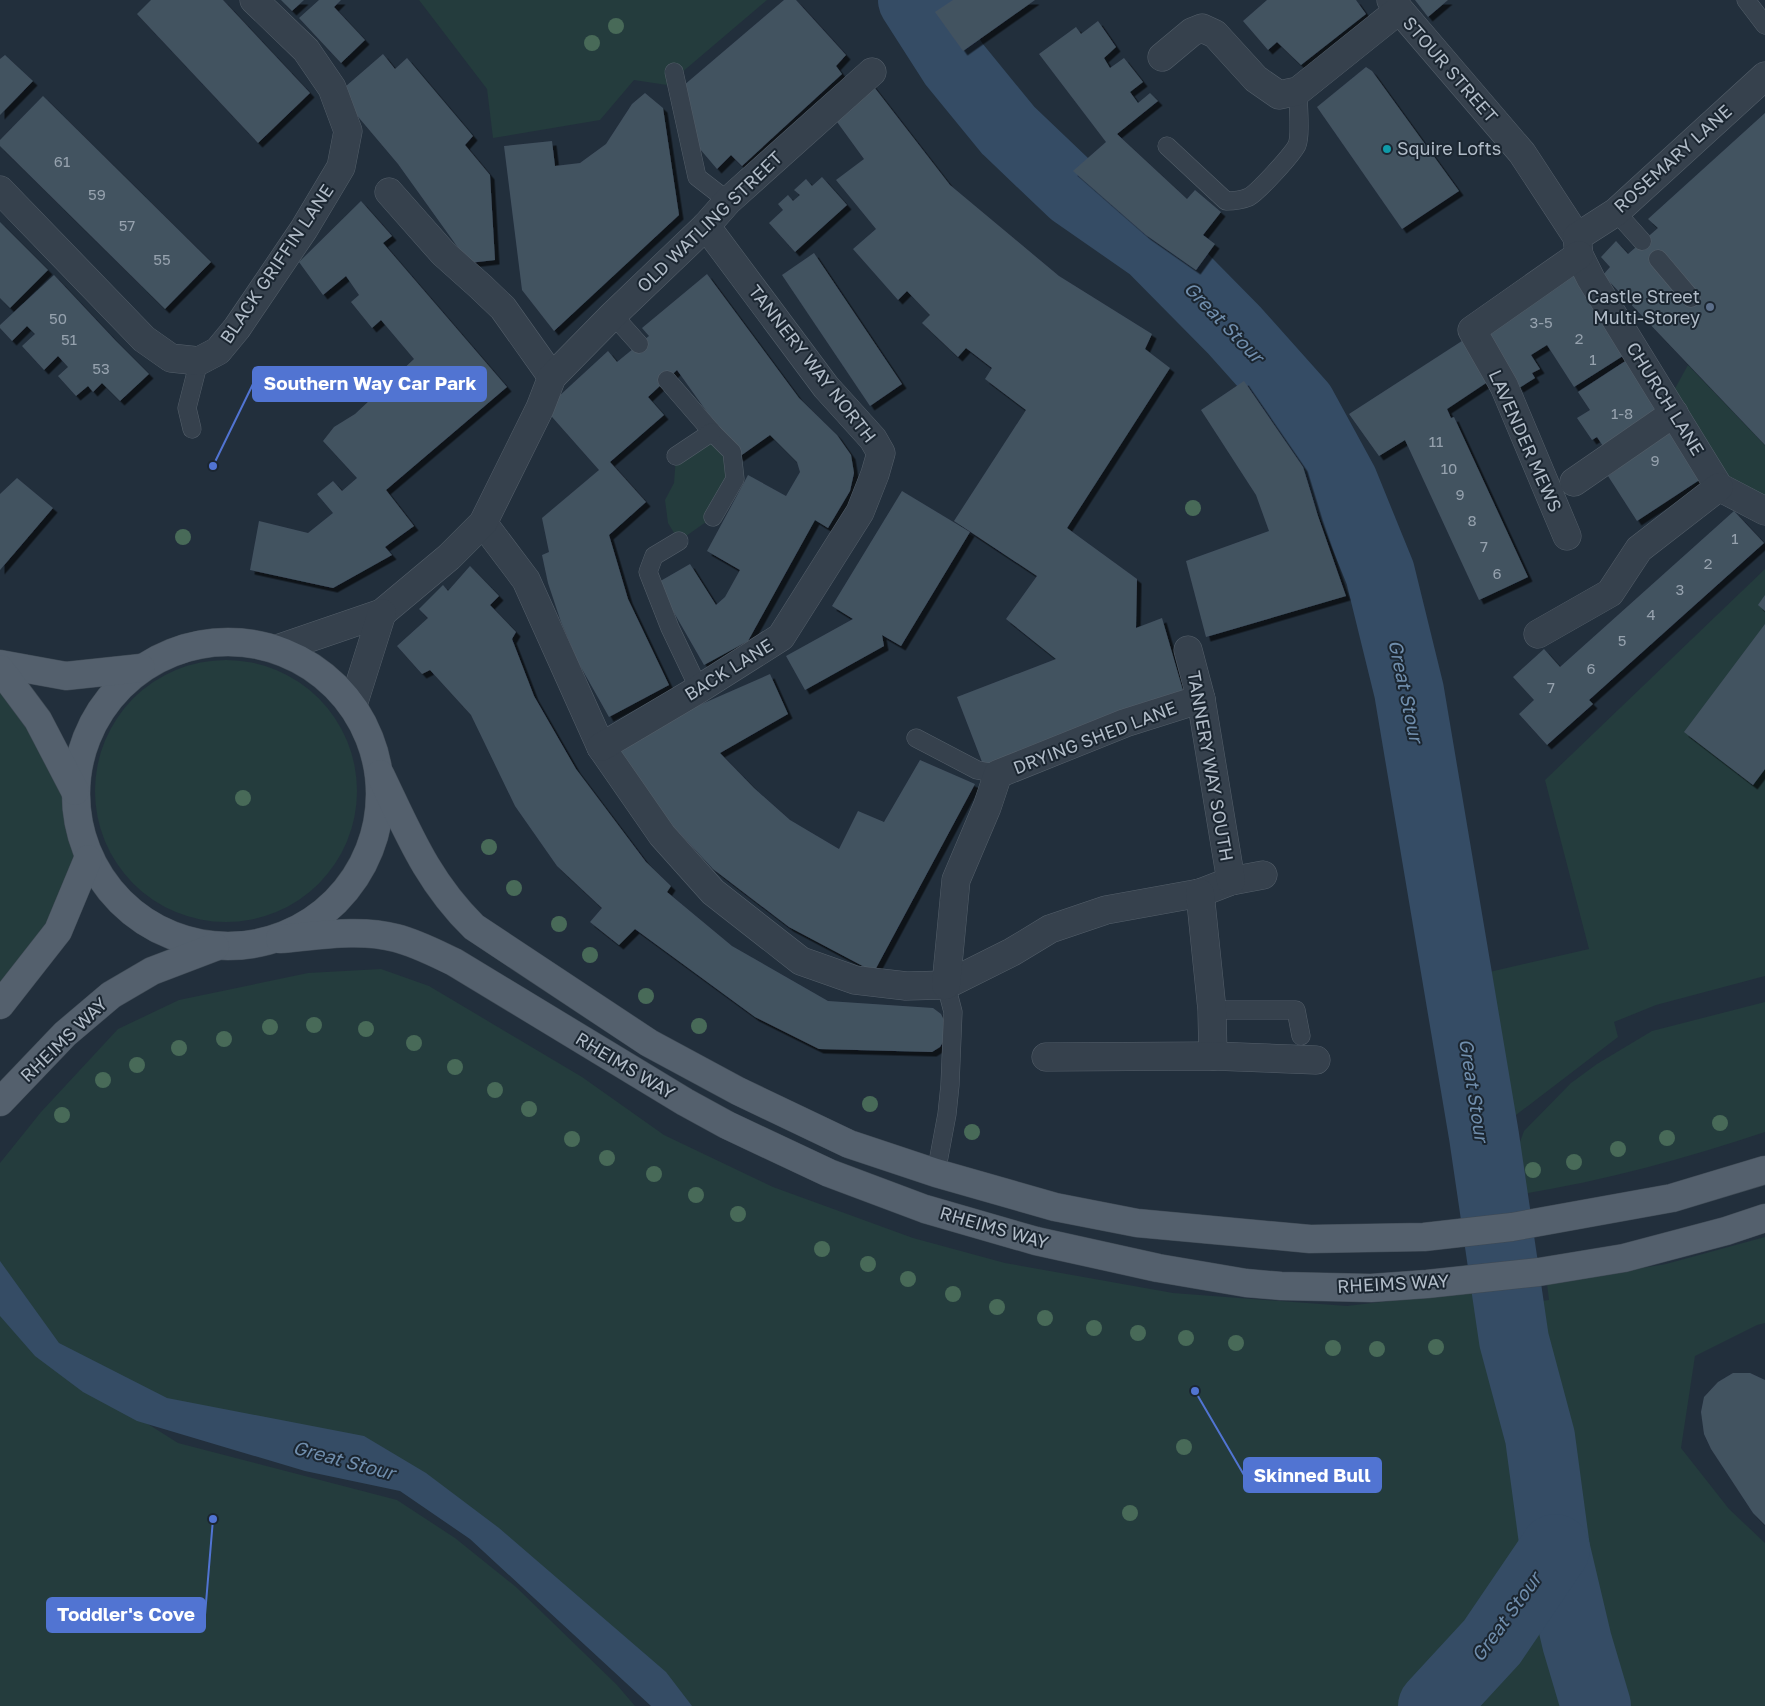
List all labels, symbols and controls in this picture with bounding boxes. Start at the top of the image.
street label: STOUR STREET [1399,12,1503,127]
street label: ROSEMARY LANE [1609,100,1736,217]
place label: Squire Lofts [1397,137,1501,159]
marker: Squire Lofts [1381,143,1393,155]
street label: OLD WATLING STREET [632,146,787,296]
house number: 61 [54,152,70,170]
street label: BLACK GRIFFIN LANE [215,180,338,347]
house number: 59 [88,185,106,203]
house number: 57 [119,216,135,234]
house number: 55 [153,250,171,268]
water label: Great Stour [1180,276,1271,369]
street label: TANNERY WAY NORTH [744,280,881,447]
place label: Castle Street Multi-Storey [1587,285,1700,328]
marker: Castle Street Multi-Storey [1704,301,1716,313]
house number: 50 [49,309,67,327]
house number: 3-5 [1529,313,1553,331]
house number: 2 [1575,329,1583,347]
house number: 51 [61,330,77,348]
street label: CHURCH LANE [1622,338,1709,459]
house number: 1 [1589,350,1597,368]
house number: 53 [92,359,110,377]
street label: LAVENDER MEWS [1485,366,1567,515]
callout: Southern Way Car Park [253,367,486,401]
text: Southern Way Car Park [264,371,476,394]
house number: 1-8 [1611,404,1633,422]
house number: 11 [1429,432,1443,450]
house number: 9 [1650,451,1660,469]
house number: 10 [1441,459,1457,477]
house number: 9 [1455,485,1465,503]
house number: 8 [1467,511,1477,529]
house number: 1 [1731,529,1739,547]
house number: 7 [1480,537,1488,555]
house number: 2 [1704,554,1712,572]
house number: 6 [1492,564,1502,582]
house number: 3 [1676,580,1684,598]
house number: 4 [1646,605,1656,623]
house number: 5 [1618,631,1626,649]
street label: BACK LANE [680,633,777,705]
water label: Great Stour [1384,638,1429,747]
house number: 6 [1586,659,1596,677]
street label: TANNERY WAY SOUTH [1183,669,1239,863]
house number: 7 [1547,678,1555,696]
street label: DRYING SHED LANE [1010,696,1179,778]
street label: RHEIMS WAY [15,992,112,1086]
street label: RHEIMS WAY [572,1027,680,1104]
water label: Great Stour [1455,1037,1494,1146]
street label: RHEIMS WAY [937,1201,1052,1253]
street label: RHEIMS WAY [1336,1269,1450,1297]
water label: Great Stour [291,1435,400,1485]
callout: Skinned Bull [1244,1458,1381,1492]
text: Skinned Bull [1253,1463,1371,1486]
water label: Great Stour [1466,1566,1547,1666]
callout: Toddler's Cove [47,1598,205,1632]
text: Toddler's Cove [57,1602,195,1625]

